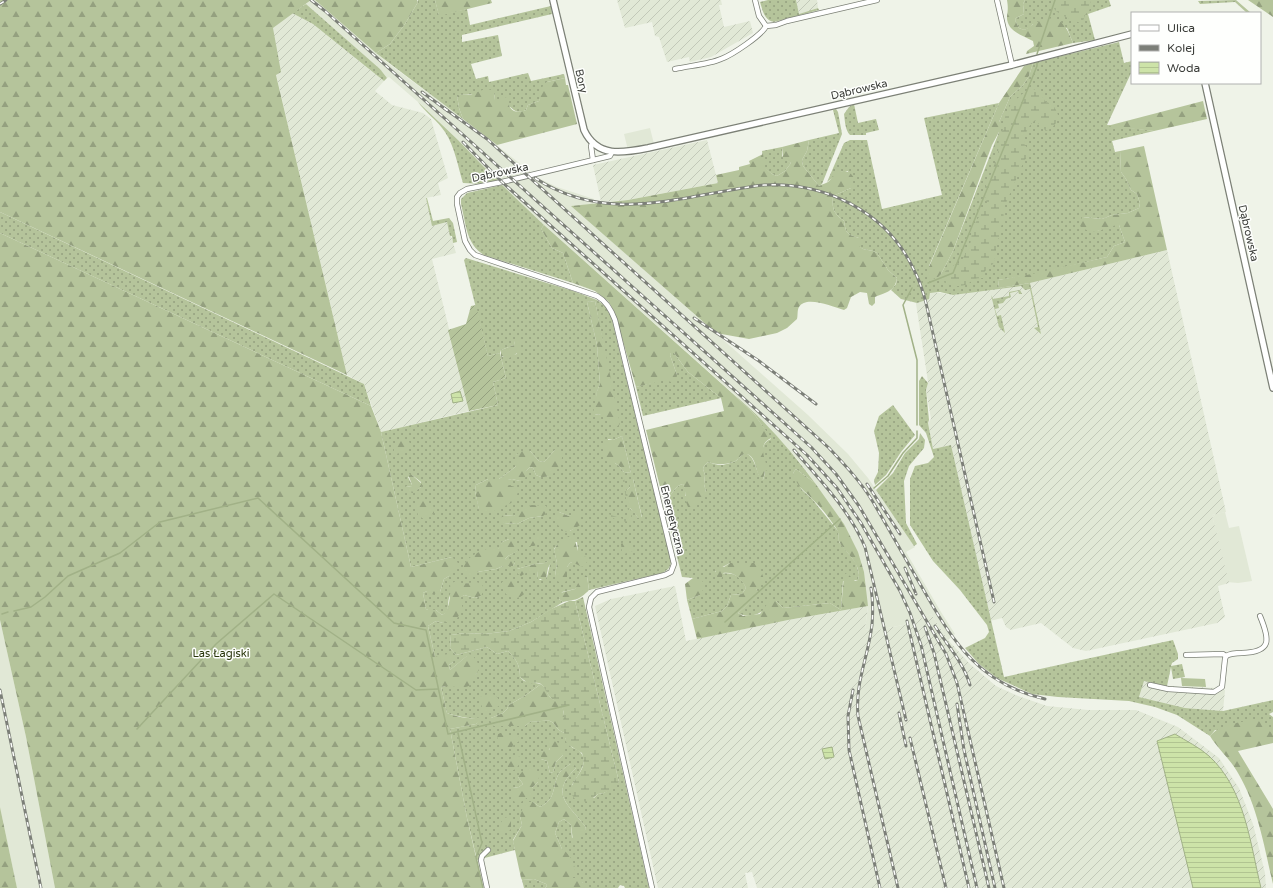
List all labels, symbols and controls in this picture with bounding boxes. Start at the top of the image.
legend [1131,12,1261,84]
text: Ulica [1167,21,1195,35]
text: Kolej [1167,41,1195,55]
text: Woda [1167,61,1200,75]
street label: Bory [572,68,591,95]
street label: Dąbrowska [829,77,889,102]
street label: Dąbrowska [470,160,530,185]
street label: Dąbrowska [1236,203,1261,263]
street label: Energetyczna [658,484,687,556]
park label: Las Łagiski [193,647,249,660]

